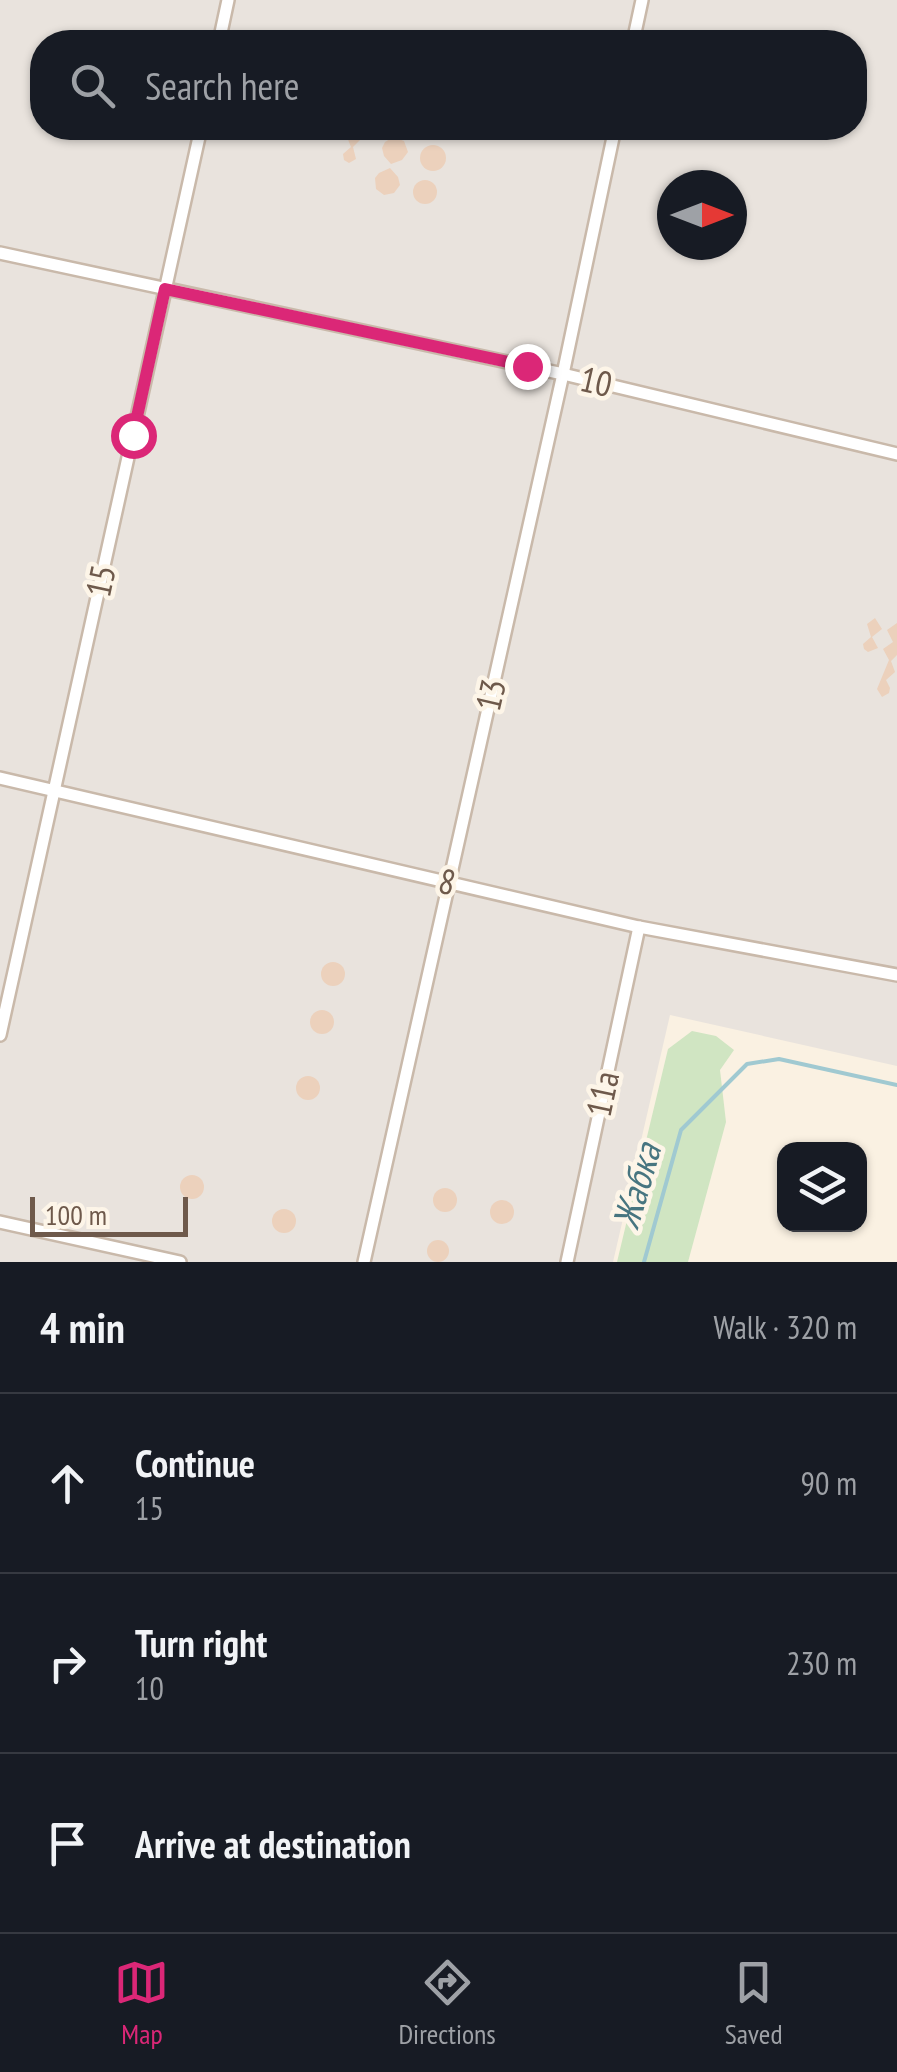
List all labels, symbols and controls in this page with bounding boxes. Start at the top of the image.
search box [30,30,867,140]
icon: search [65,58,120,113]
text: Search here [145,61,299,110]
north arrow [657,170,747,260]
route end [505,344,551,390]
street label: 10 [576,355,617,407]
route start [111,413,157,459]
street label: 15 [74,561,126,601]
street label: 13 [464,674,516,715]
street label: 8 [434,857,460,905]
street label: 11a [575,1067,629,1121]
water label: Жабка [600,1136,672,1235]
map controls [777,1142,867,1232]
button: layers [777,1142,867,1232]
scale bar [30,1192,188,1236]
text: 100 m [45,1196,107,1233]
text: 4 min [40,1300,125,1355]
text: Walk · 320 m [713,1306,857,1348]
text: Continue [135,1438,255,1487]
icon: ahead [40,1456,95,1511]
text: 90 m [801,1462,857,1504]
text: 15 [135,1487,164,1529]
text: Turn right [135,1618,267,1667]
icon: right [40,1636,95,1691]
text: 230 m [786,1642,857,1684]
text: 10 [135,1667,164,1709]
icon: arrive [40,1816,95,1871]
text: Arrive at destination [135,1819,411,1868]
tab: Map [114,1955,169,2052]
tab: Directions [398,1955,496,2052]
tab: Saved [725,1955,783,2052]

